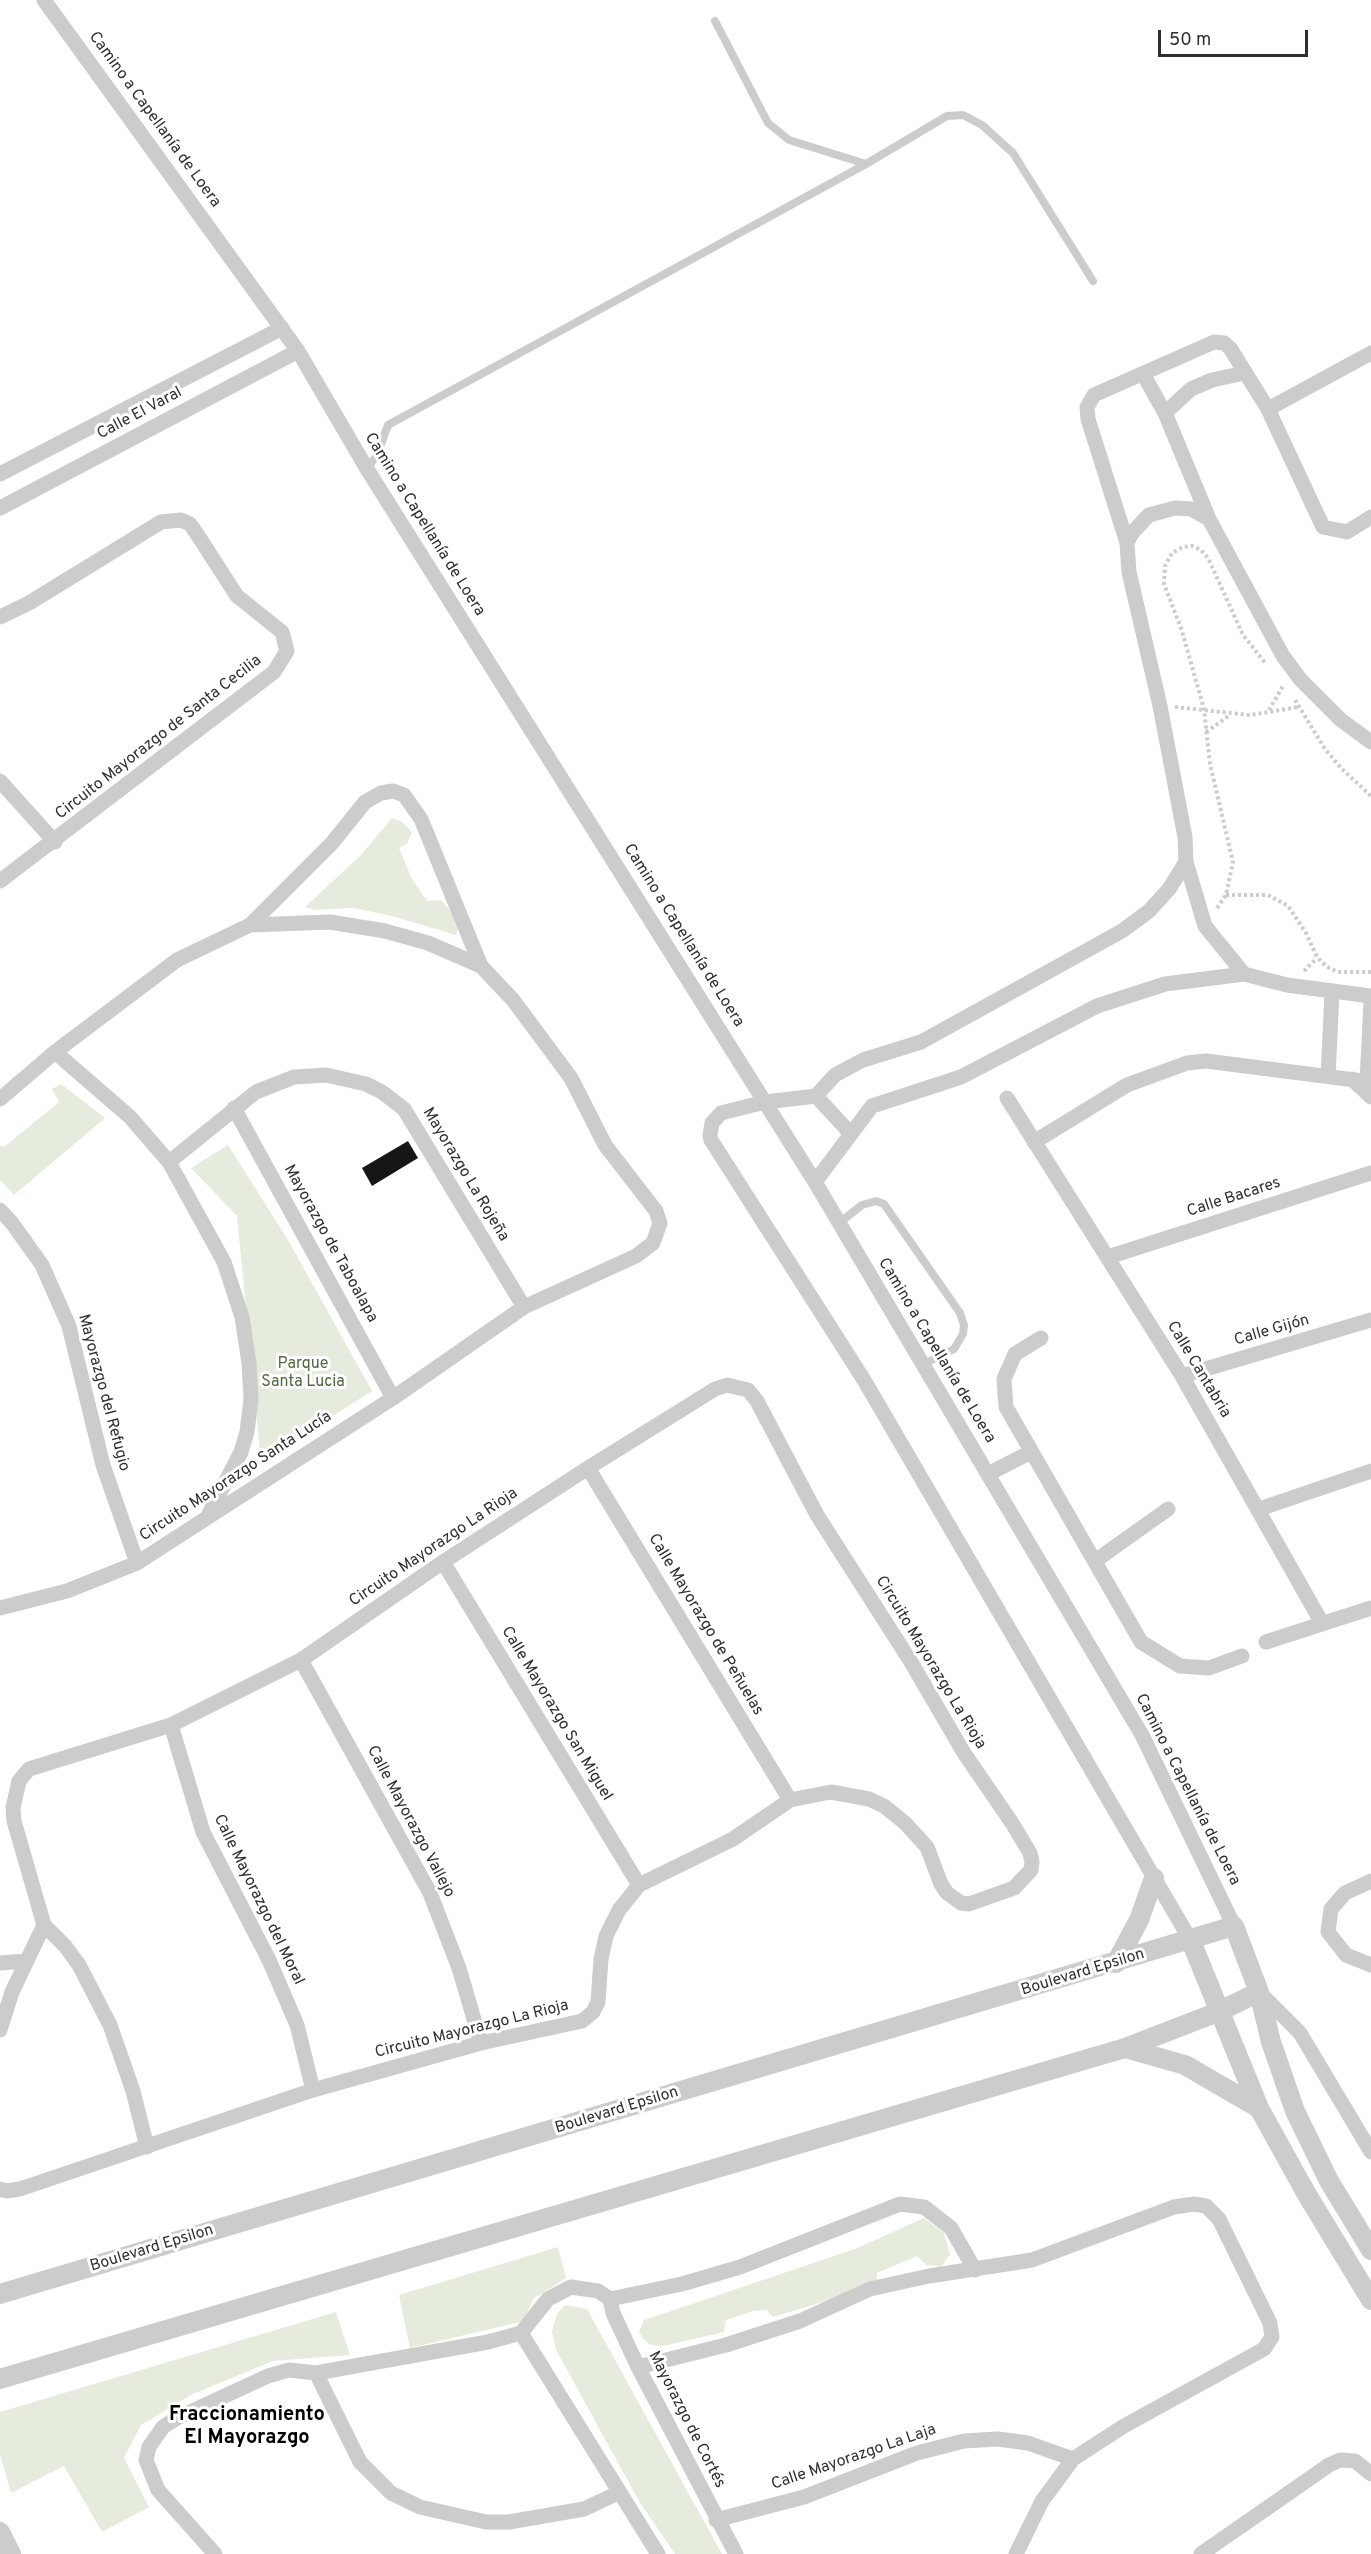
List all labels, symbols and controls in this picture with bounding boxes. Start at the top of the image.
scale bar [1161,18,1311,56]
street label: Camino a Capellanía de Loera [84,28,224,212]
text: 50 m [1169,29,1211,52]
street label: Calle El Varal [94,384,186,444]
street label: Camino a Capellanía de Loera [360,430,488,620]
street label: Circuito Mayorazgo de Santa Cecilia [52,652,266,824]
street label: Camino a Capellanía de Loera [619,841,747,1031]
street label: Mayorazgo La Rojeña [418,1105,512,1245]
street label: Mayorazgo de Taboalapa [279,1162,381,1326]
street label: Calle Bacares [1185,1174,1283,1222]
street label: Camino a Capellanía de Loera [873,1255,999,1447]
street label: Calle Gijón [1232,1311,1312,1351]
street label: Mayorazgo del Refugio [73,1312,133,1474]
street label: Calle Cantabria [1162,1318,1234,1422]
park label: Parque Santa Lucia [261,1355,345,1393]
street label: Circuito Mayorazgo Santa Lucía [136,1408,336,1546]
street label: Circuito Mayorazgo La Rioja [346,1484,522,1612]
street label: Calle Mayorazgo de Peñuelas [643,1531,767,1719]
street label: Circuito Mayorazgo La Rioja [871,1573,989,1753]
street label: Calle Mayorazgo San Miguel [496,1623,616,1805]
street label: Camino a Capellanía de Loera [1130,1691,1244,1889]
street label: Calle Mayorazgo Vallejo [362,1743,458,1901]
street label: Calle Mayorazgo del Moral [208,1812,308,1988]
street label: Boulevard Epsilon [1019,1945,1147,2001]
street label: Circuito Mayorazgo La Rioja [373,1997,571,2063]
street label: Boulevard Epsilon [553,2083,681,2139]
street label: Boulevard Epsilon [88,2221,216,2277]
street label: Mayorazgo de Cortés [643,2348,729,2492]
district label: Fraccionamiento El Mayorazgo [169,2404,325,2451]
street label: Calle Mayorazgo La Laja [769,2421,939,2495]

